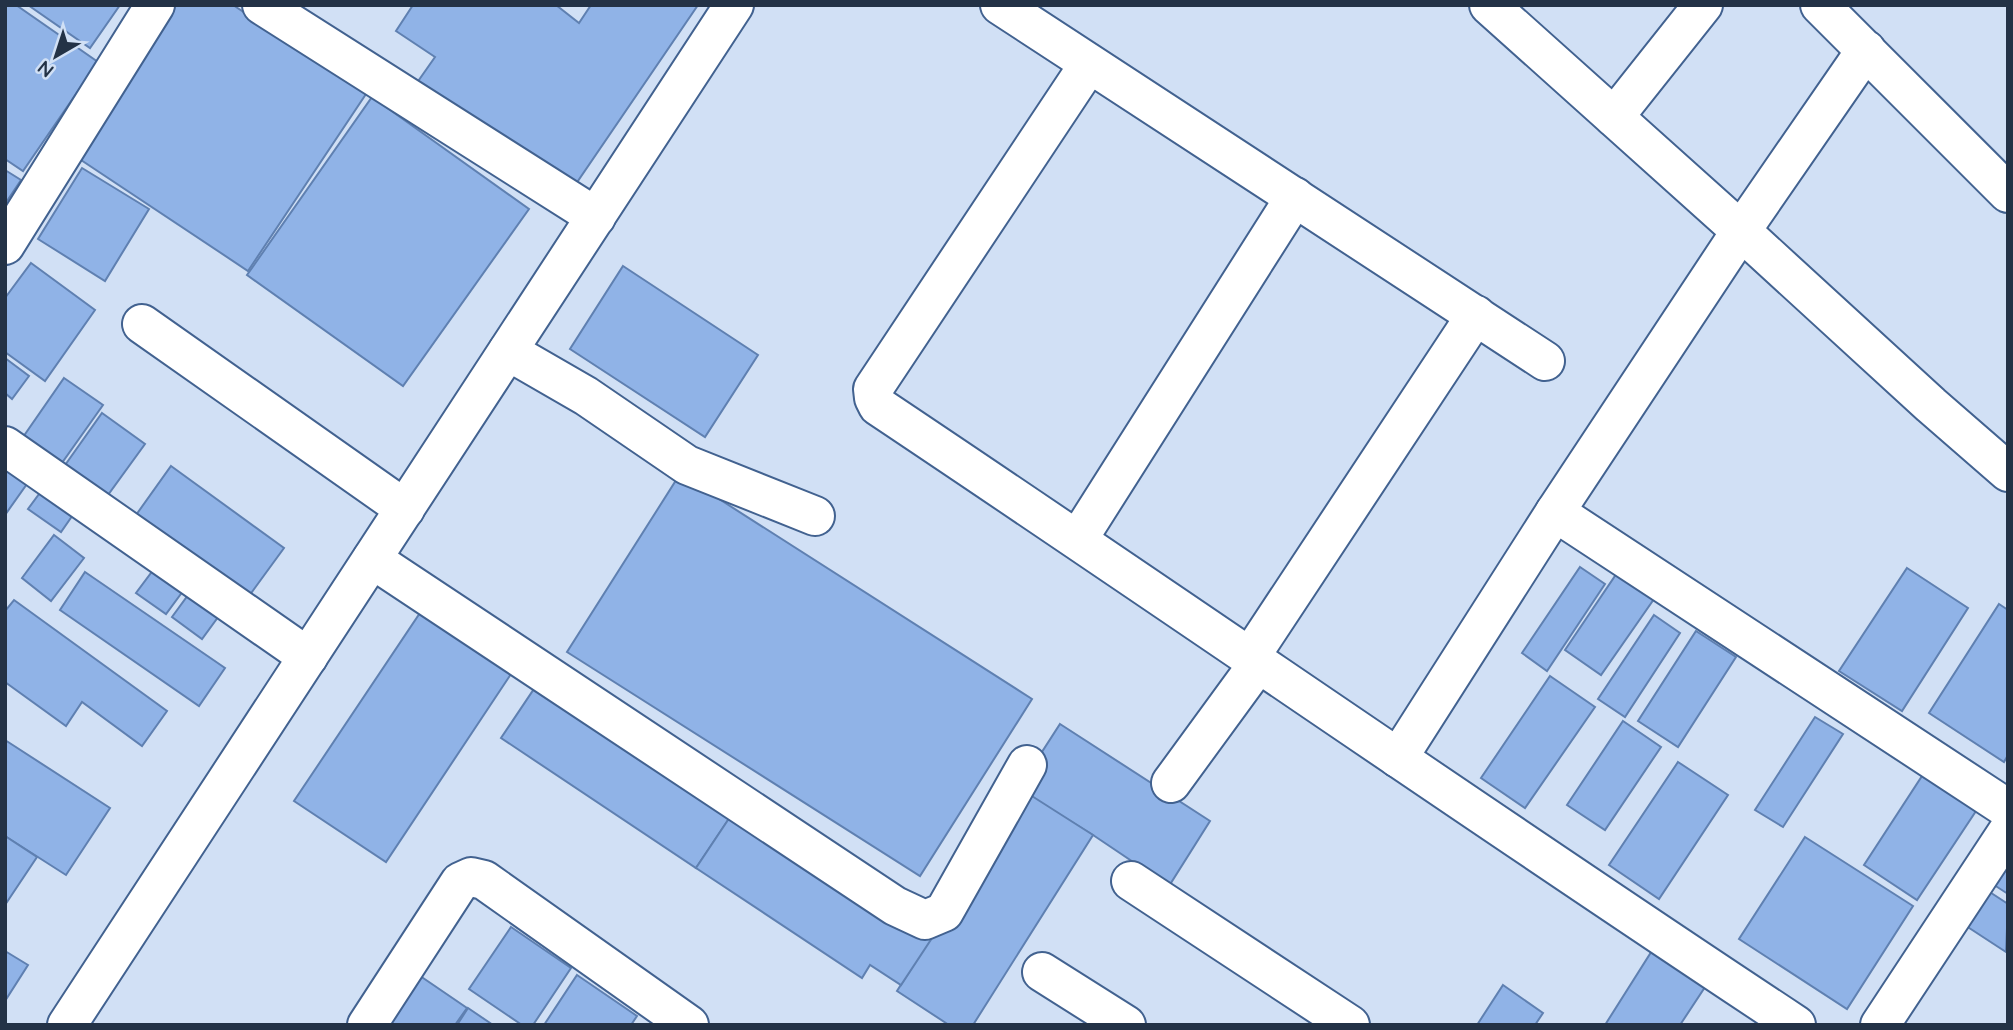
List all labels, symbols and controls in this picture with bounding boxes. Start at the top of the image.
north arrow [21,21,91,91]
text: N [32,55,58,83]

